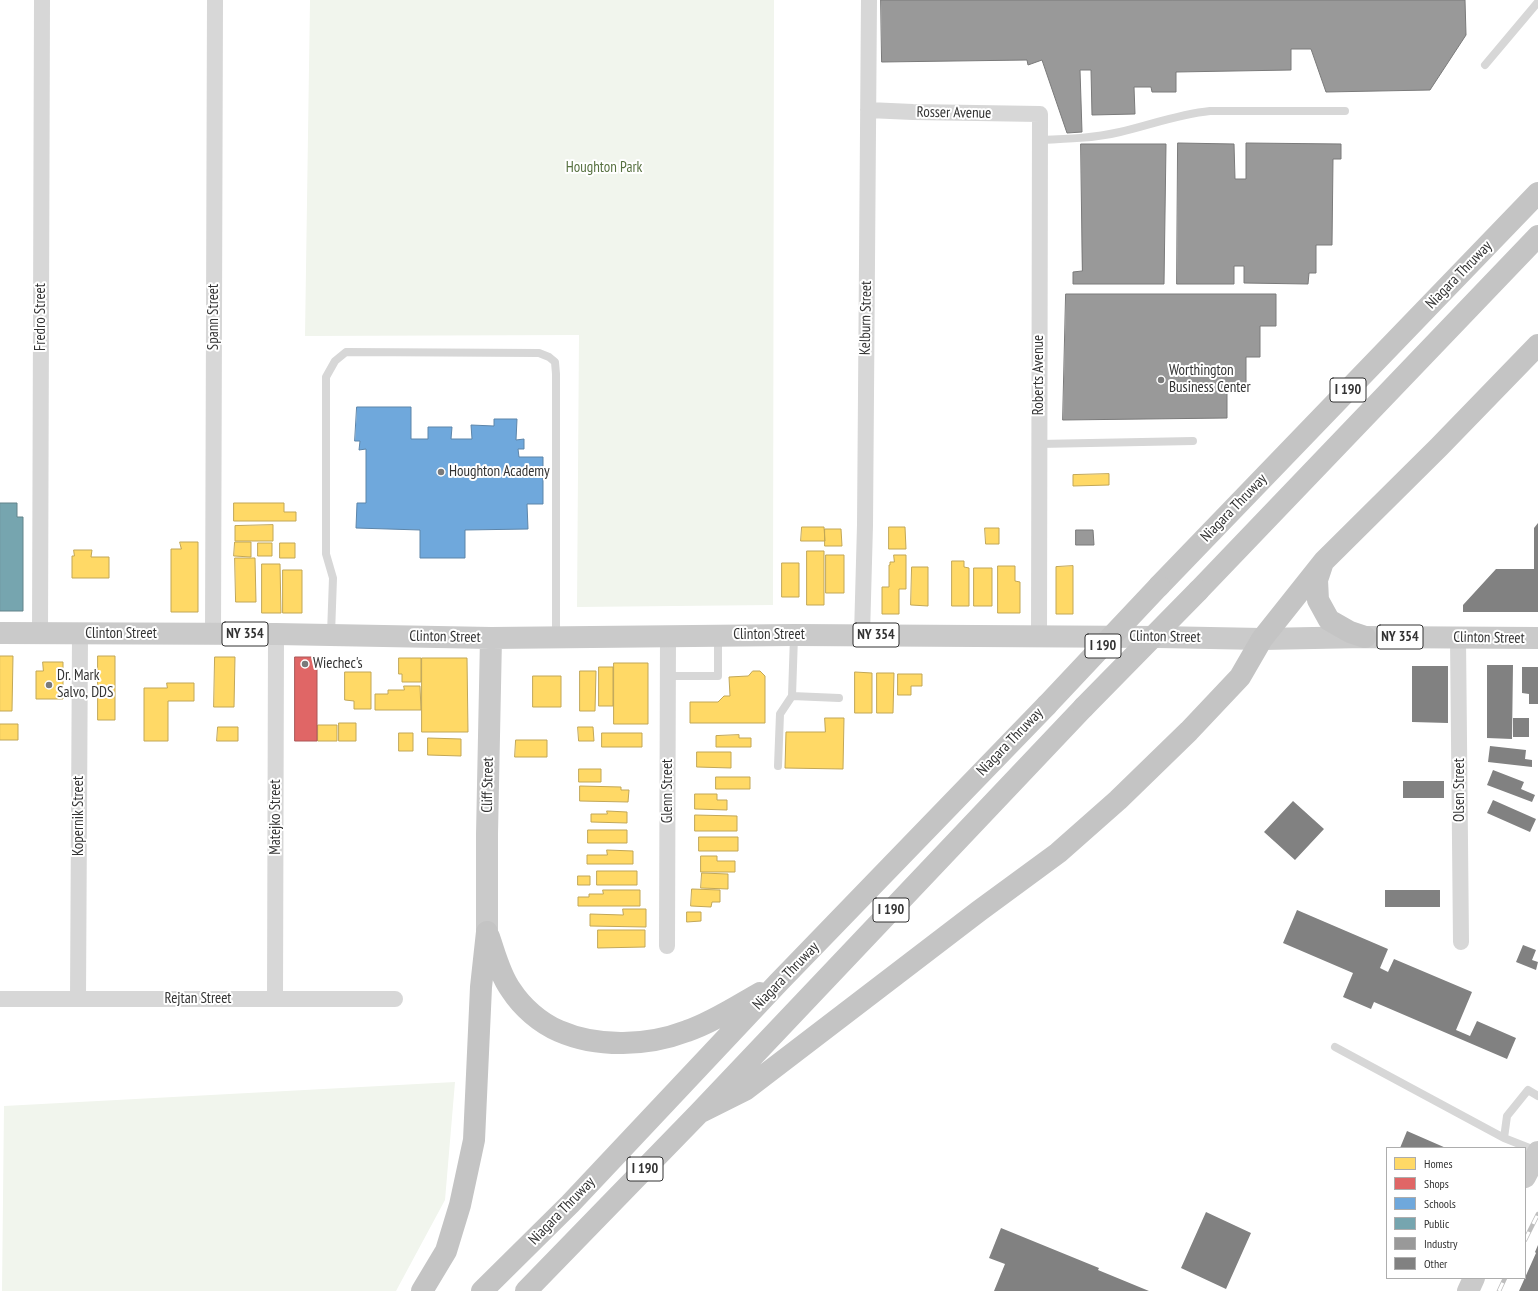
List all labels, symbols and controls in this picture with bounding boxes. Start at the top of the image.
street label: Rosser Avenue [917,103,991,123]
park label: Houghton Park [566,159,642,177]
street label: Niagara Thruway [1422,237,1496,313]
street label: Kelburn Street [856,281,876,355]
street label: Fredro Street [32,283,50,351]
street label: Spann Street [205,284,223,350]
street label: Roberts Avenue [1030,335,1048,415]
place label: Worthington Business Center [1169,362,1251,397]
marker: Worthington Business Center [1156,375,1166,385]
road number: I 190 [1330,378,1366,402]
place label: Houghton Academy [449,463,550,481]
marker: Houghton Academy [436,467,446,477]
street label: Niagara Thruway [1197,470,1271,546]
road number: NY 354 [222,622,268,646]
road number: NY 354 [853,623,899,647]
street label: Clinton Street [85,625,157,643]
road number: NY 354 [1377,625,1423,649]
street label: Clinton Street [733,626,805,644]
street label: Clinton Street [409,627,481,647]
street label: Clinton Street [1129,627,1201,647]
street label: Clinton Street [1453,628,1525,648]
road number: I 190 [1085,634,1121,658]
place label: Wiechec's [313,655,363,673]
marker: Wiechec's [300,659,310,669]
place label: Dr. Mark Salvo, DDS [57,667,113,702]
marker: Dr. Mark Salvo, DDS [44,680,54,690]
street label: Niagara Thruway [973,704,1047,780]
street label: Cliff Street [479,757,497,813]
street label: Olsen Street [1451,758,1469,822]
street label: Glenn Street [659,759,677,823]
street label: Kopernik Street [70,776,88,856]
street label: Matejko Street [267,779,285,855]
road number: I 190 [873,898,909,922]
street label: Niagara Thruway [749,938,823,1014]
street label: Rejtan Street [165,990,231,1008]
legend [1386,1147,1526,1279]
text: Homes [1424,1156,1452,1171]
road number: I 190 [627,1157,663,1181]
street label: Niagara Thruway [525,1173,599,1249]
text: Shops [1424,1176,1449,1191]
text: Schools [1424,1196,1456,1211]
text: Public [1424,1216,1449,1231]
text: Industry [1424,1236,1458,1251]
text: Other [1424,1256,1447,1271]

